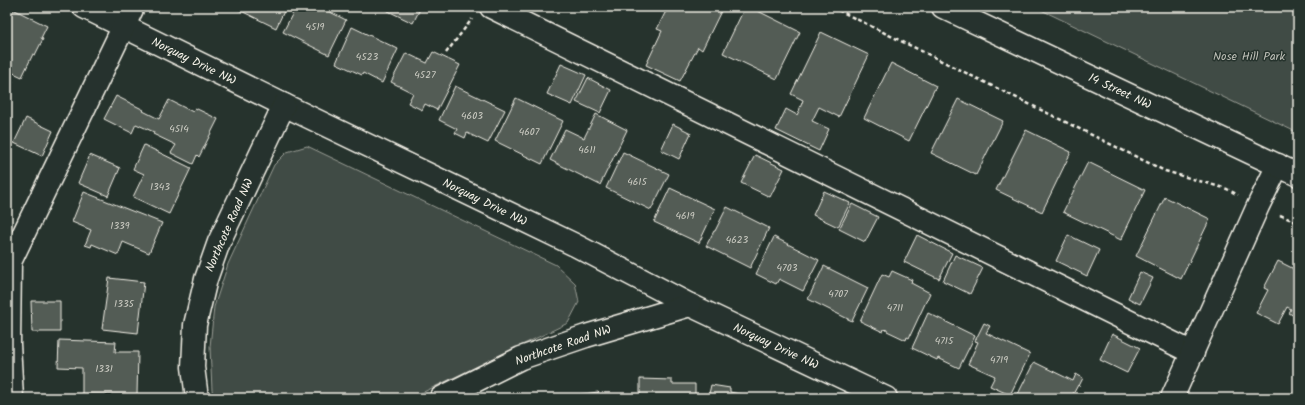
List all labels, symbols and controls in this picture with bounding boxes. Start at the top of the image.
house number: 4519 [306,19,325,35]
street label: Norquay Drive NW [148,33,239,90]
park label: Nose Hill Park [1213,47,1285,66]
house number: 4523 [356,49,378,65]
house number: 4527 [414,67,436,83]
street label: 14 Street NW [1085,68,1155,114]
house number: 4603 [461,108,483,124]
house number: 4514 [169,121,189,137]
house number: 4607 [519,124,540,140]
house number: 4611 [578,142,596,158]
street label: Norquay Drive NW [439,174,530,231]
house number: 4615 [627,174,647,190]
street label: Northcote Road NW [200,175,259,275]
house number: 1343 [150,179,170,195]
house number: 4619 [675,208,695,224]
house number: 1339 [110,218,130,234]
house number: 4623 [726,232,749,248]
house number: 4703 [777,260,798,276]
house number: 4707 [828,286,848,302]
house number: 1335 [114,296,135,312]
house number: 4711 [887,300,903,316]
street label: Norquay Drive NW [730,318,822,375]
street label: Northcote Road NW [512,320,614,371]
house number: 4715 [935,333,954,349]
house number: 4719 [990,352,1008,368]
house number: 1331 [95,361,113,377]

